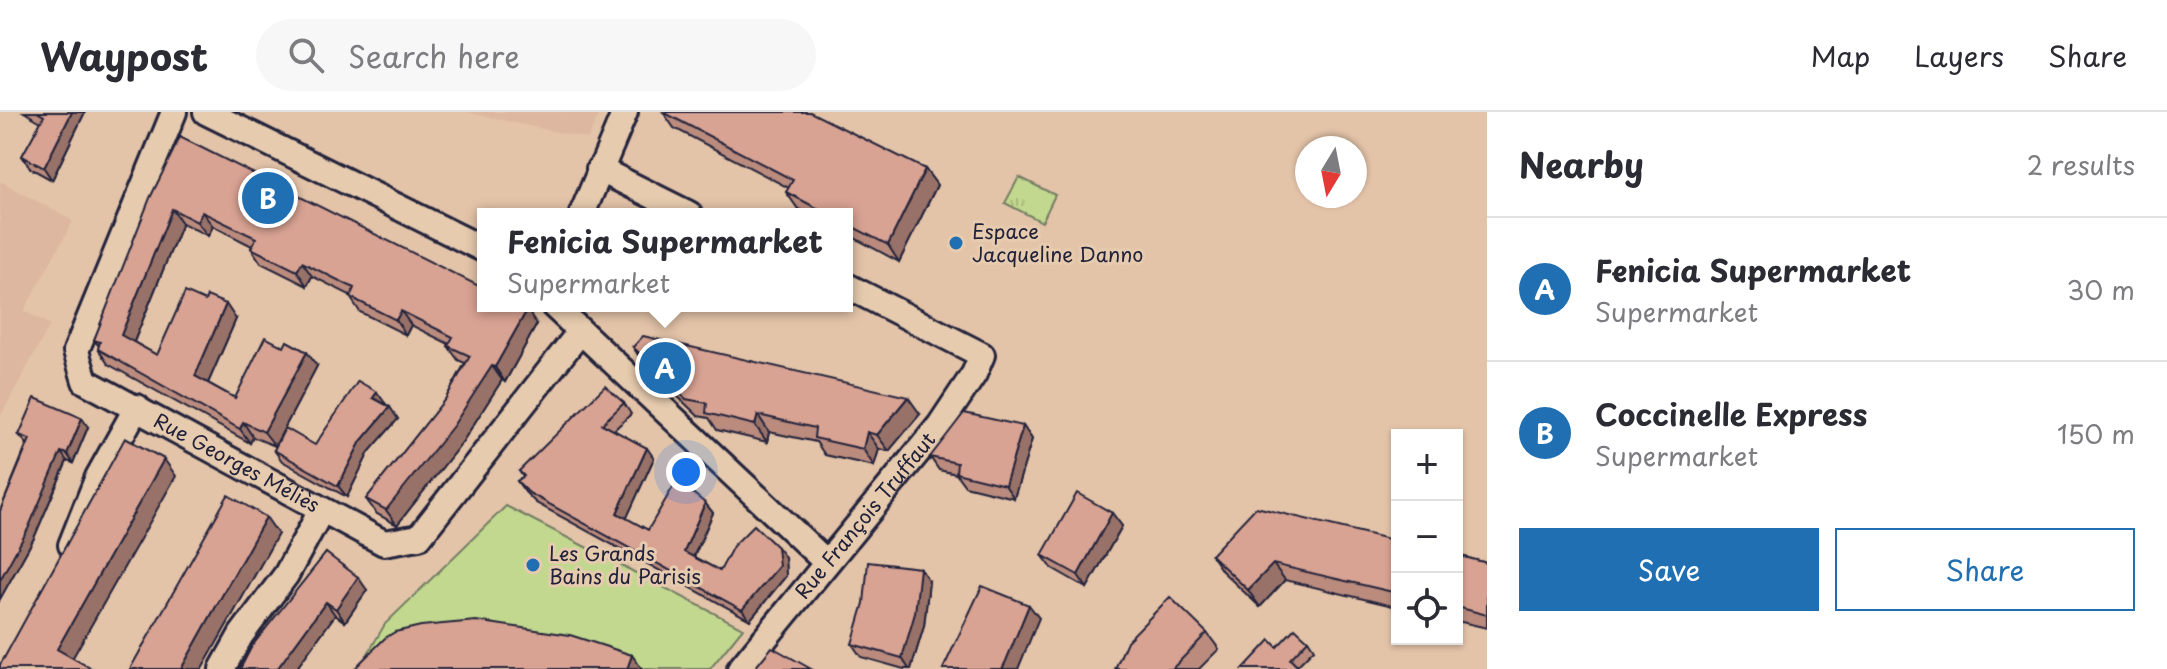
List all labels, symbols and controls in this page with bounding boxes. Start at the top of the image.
search box [256,19,816,91]
text: Waypost [40,27,208,84]
icon: search [284,33,328,77]
text: Search here [348,33,520,78]
text: Map [1810,34,1870,77]
text: Layers [1914,34,2004,77]
text: Share [2048,34,2127,77]
north arrow [1295,136,1367,208]
text: Nearby [1519,138,1644,190]
text: 2 results [2027,145,2135,184]
pin: B [242,168,294,228]
popup [477,208,853,312]
place label: Espace Jacqueline Danno [972,216,1143,269]
text: Fenicia Supermarket [507,218,823,263]
marker: Espace Jacqueline Danno [947,234,965,252]
text: Fenicia Supermarket [1595,247,1911,292]
text: Supermarket [507,263,670,302]
text: A [1535,270,1555,309]
text: 30 m [2067,270,2135,309]
text: Supermarket [1595,292,1758,331]
pin: A [639,338,691,398]
text: Coccinelle Express [1595,391,1867,436]
street label: Rue Georges Méliès [149,405,325,519]
text: B [1536,414,1554,453]
text: 150 m [2057,414,2135,453]
street label: Rue François Truffaut [787,425,942,605]
map controls [1391,429,1463,645]
button: + [1391,429,1463,501]
text: Supermarket [1595,436,1758,475]
your location [666,452,706,492]
button: − [1391,501,1463,573]
button: Save [1519,528,1819,611]
button: Share [1835,528,2135,611]
place label: Les Grands Bains du Parisis [549,538,701,591]
marker: Les Grands Bains du Parisis [524,556,542,574]
button: locate [1391,573,1463,645]

